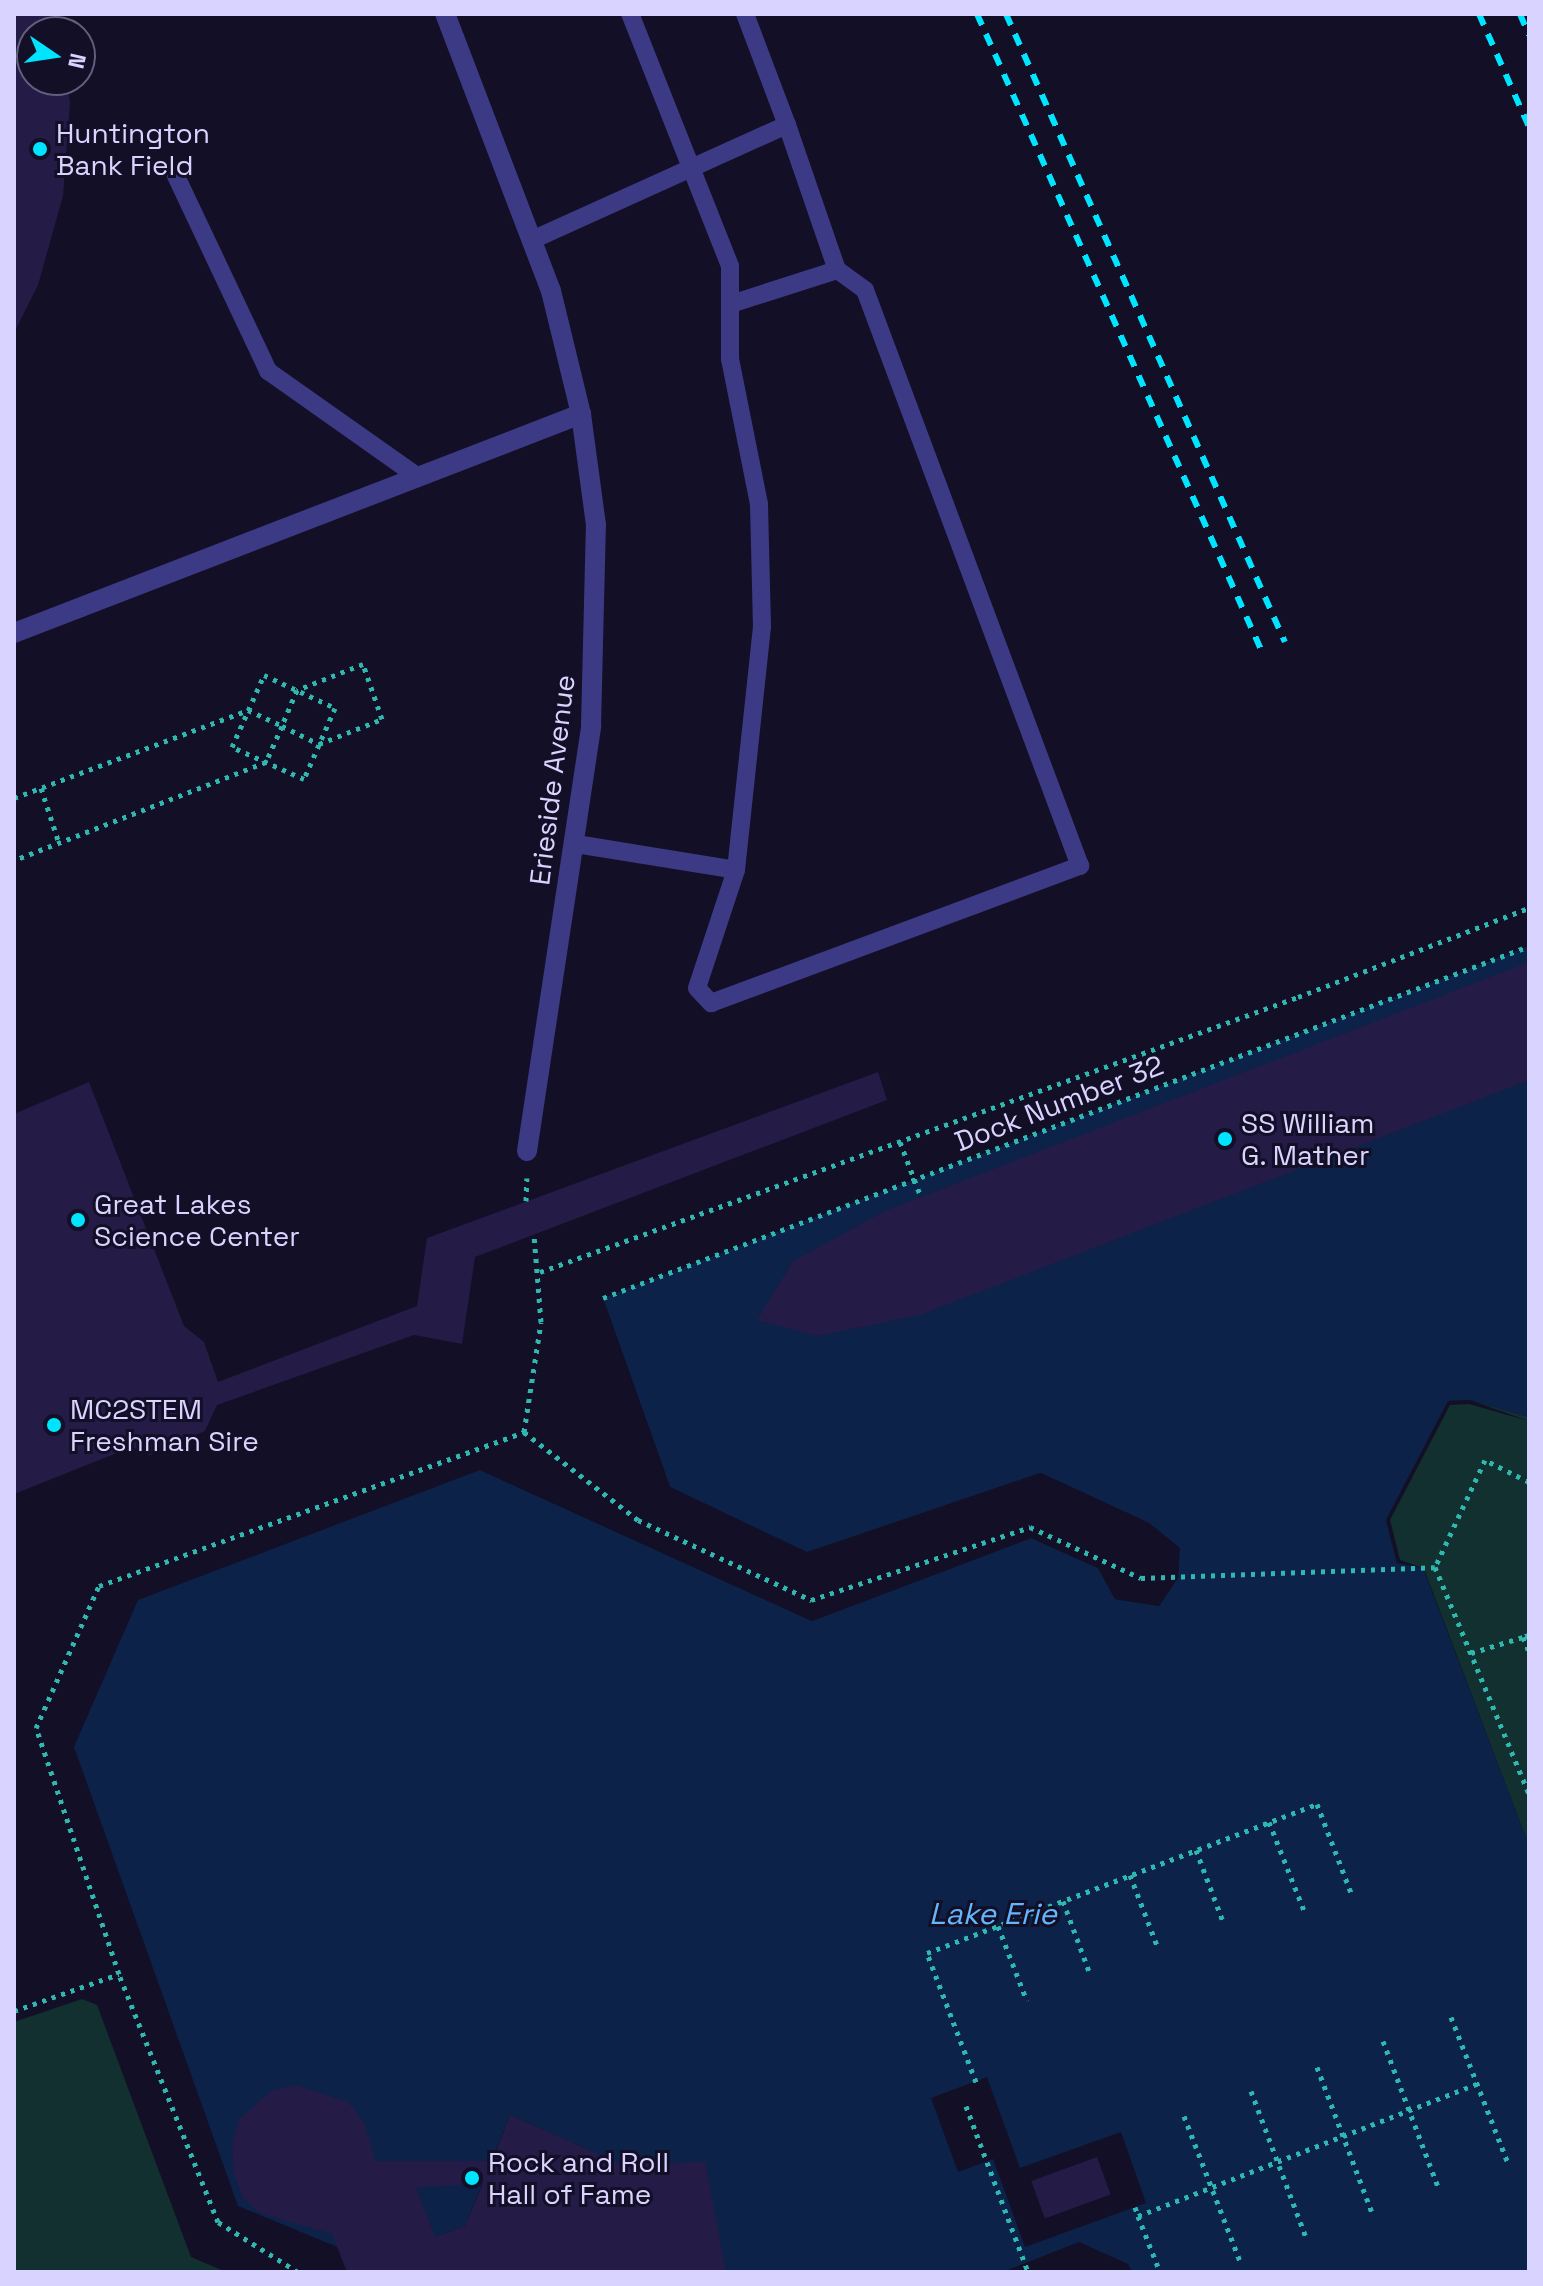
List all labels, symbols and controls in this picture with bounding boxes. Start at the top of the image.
north arrow [16,16,96,96]
text: N [62,51,93,71]
place label: Huntington Bank Field [56,116,210,182]
marker: Huntington Bank Field [31,140,49,158]
street label: Erieside Avenue [522,673,582,887]
street label: Dock Number 32 [950,1048,1168,1158]
place label: SS William G. Mather [1241,1106,1375,1172]
marker: SS William G. Mather [1216,1130,1234,1148]
place label: Great Lakes Science Center [94,1187,300,1253]
marker: Great Lakes Science Center [69,1211,87,1229]
place label: MC2STEM Freshman Sire [70,1392,259,1458]
marker: MC2STEM Freshman Sire [45,1416,63,1434]
water label: Lake Erie [929,1896,1057,1932]
place label: Rock and Roll Hall of Fame [488,2145,669,2211]
marker: Rock and Roll Hall of Fame [463,2169,481,2187]

